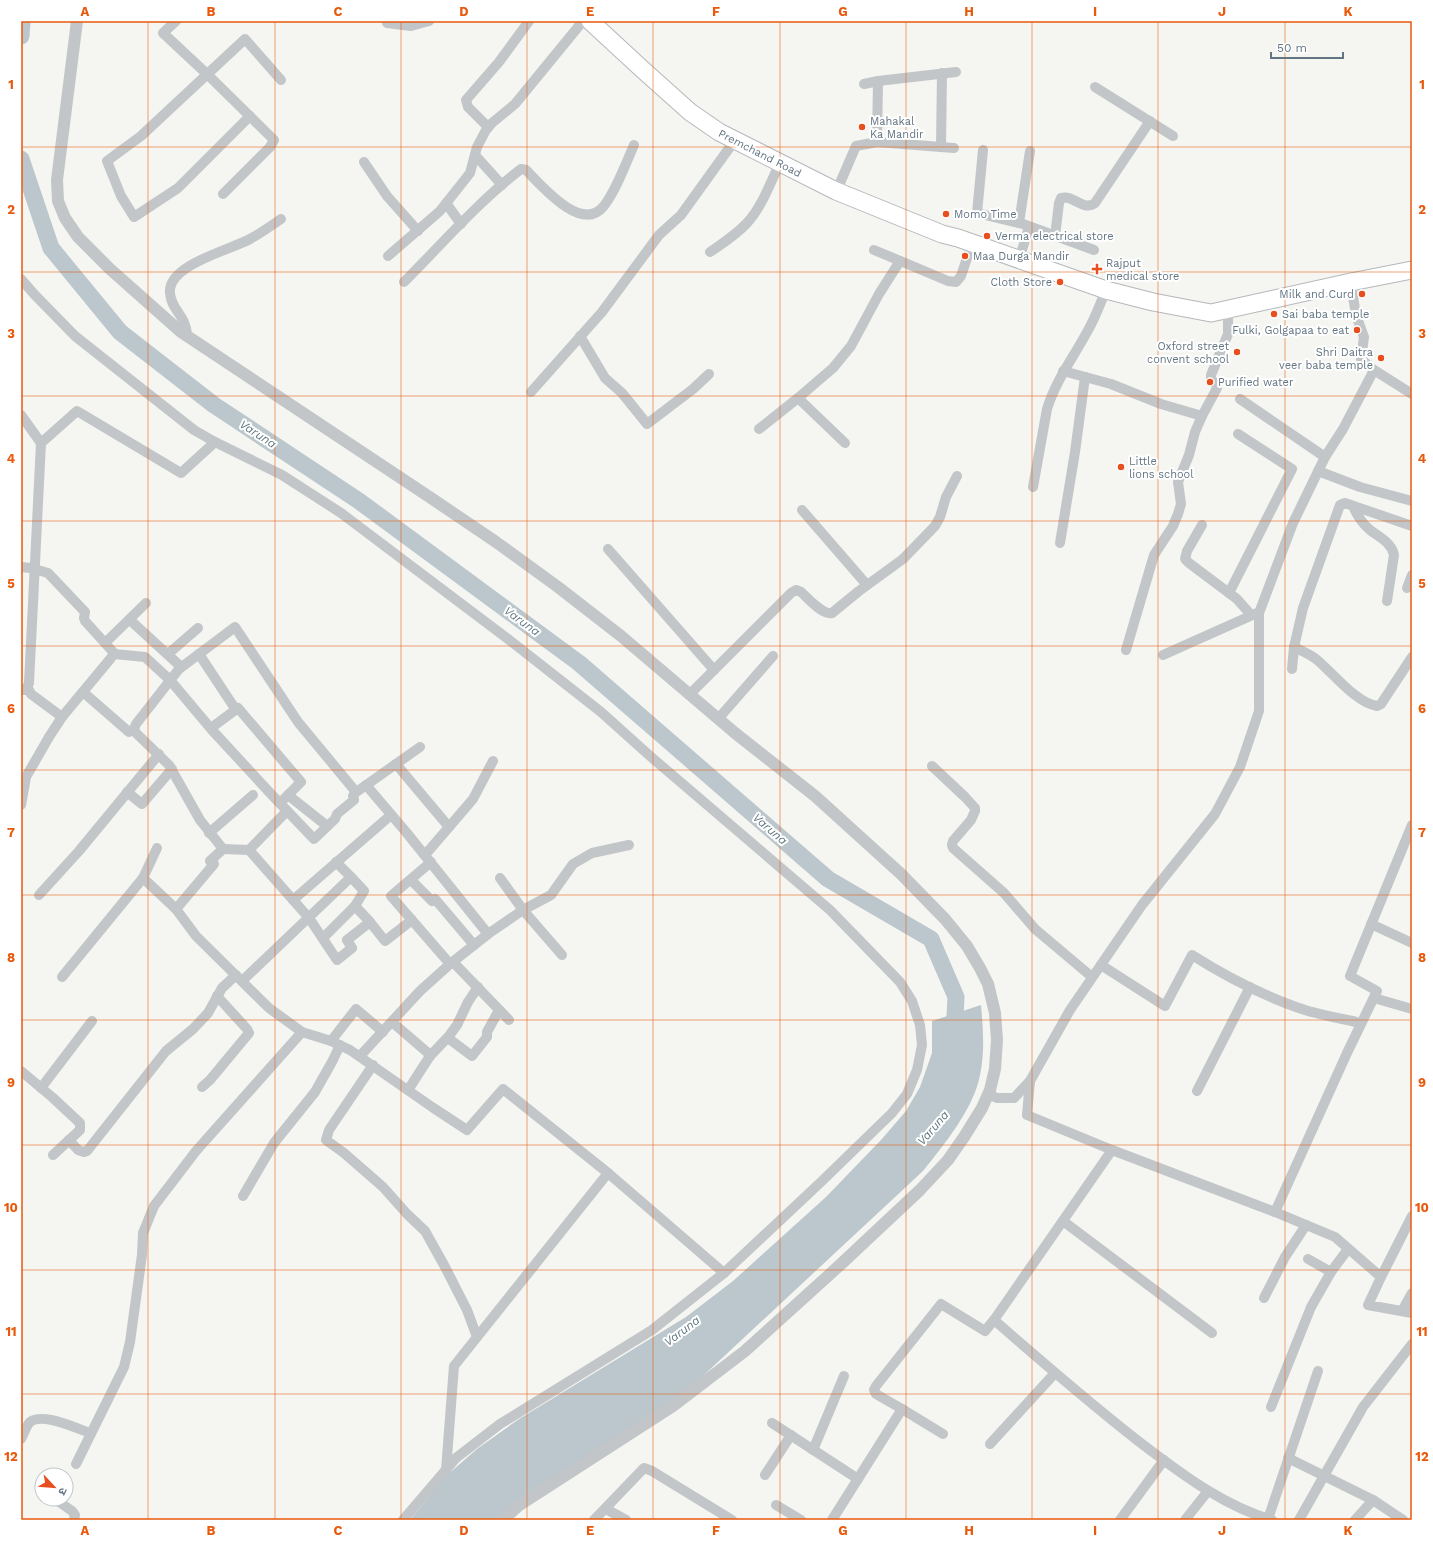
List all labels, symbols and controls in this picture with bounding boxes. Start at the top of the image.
text: A [81,4,90,19]
text: B [207,4,216,19]
text: C [334,4,343,19]
text: D [459,4,469,19]
text: E [586,4,594,19]
text: F [712,4,720,19]
text: G [838,4,848,19]
text: H [964,4,974,19]
text: I [1093,4,1097,19]
text: J [1218,4,1226,19]
text: K [1343,4,1353,19]
scale bar [1271,34,1343,60]
text: 50 m [1277,41,1307,55]
text: 1 [8,77,14,92]
text: 1 [1419,77,1425,92]
place label: Mahakal Ka Mandir [870,115,924,141]
marker: Mahakal Ka Mandir [857,122,867,132]
street label: Premchand Road [716,127,803,180]
text: 2 [7,202,15,217]
text: 2 [1418,202,1426,217]
place label: Momo Time [954,208,1017,221]
marker: Momo Time [941,209,951,219]
place label: Verma electrical store [995,230,1114,243]
marker: Verma electrical store [982,231,992,241]
place label: Maa Durga Mandir [973,250,1070,263]
marker: Maa Durga Mandir [960,251,970,261]
place label: Rajput medical store [1106,257,1179,283]
marker: Rajput medical store [1091,263,1103,275]
place label: Cloth Store [990,276,1052,289]
marker: Cloth Store [1055,277,1065,287]
place label: Milk and Curd [1279,288,1354,301]
marker: Milk and Curd [1357,289,1367,299]
place label: Sai baba temple [1282,308,1369,321]
marker: Sai baba temple [1269,309,1279,319]
place label: Fulki, Golgapaa to eat [1232,324,1349,337]
marker: Fulki, Golgapaa to eat [1352,325,1362,335]
text: 3 [7,326,15,341]
text: 3 [1418,326,1426,341]
place label: Oxford street convent school [1147,340,1230,366]
place label: Shri Daitra veer baba temple [1279,346,1373,372]
marker: Oxford street convent school [1232,347,1242,357]
marker: Shri Daitra veer baba temple [1376,353,1386,363]
place label: Purified water [1218,376,1294,389]
marker: Purified water [1205,377,1215,387]
water label: Varuna [237,417,279,451]
text: 4 [7,451,16,466]
text: 4 [1418,451,1427,466]
place label: Little lions school [1129,455,1194,481]
marker: Little lions school [1116,462,1126,472]
text: 5 [7,576,15,591]
text: 5 [1418,576,1426,591]
water label: Varuna [501,603,543,639]
text: 6 [7,701,15,716]
text: 6 [1418,701,1426,716]
water label: Varuna [750,810,790,848]
text: 7 [7,825,15,840]
text: 7 [1418,825,1426,840]
text: 8 [7,950,15,965]
text: 8 [1418,950,1426,965]
text: 9 [7,1075,15,1090]
text: 9 [1418,1075,1426,1090]
water label: Varuna [914,1108,952,1148]
text: 10 [4,1200,18,1215]
text: 10 [1415,1200,1429,1215]
water label: Varuna [661,1313,703,1349]
text: 11 [5,1324,17,1339]
text: 11 [1416,1324,1428,1339]
text: 12 [4,1449,18,1464]
text: 12 [1415,1449,1429,1464]
north arrow [34,1467,74,1507]
text: उ [55,1485,70,1497]
text: A [81,1523,90,1538]
text: B [207,1523,216,1538]
text: C [334,1523,343,1538]
text: D [459,1523,469,1538]
text: E [586,1523,594,1538]
text: F [712,1523,720,1538]
text: G [838,1523,848,1538]
text: H [964,1523,974,1538]
text: I [1093,1523,1097,1538]
text: J [1218,1523,1226,1538]
text: K [1343,1523,1353,1538]

